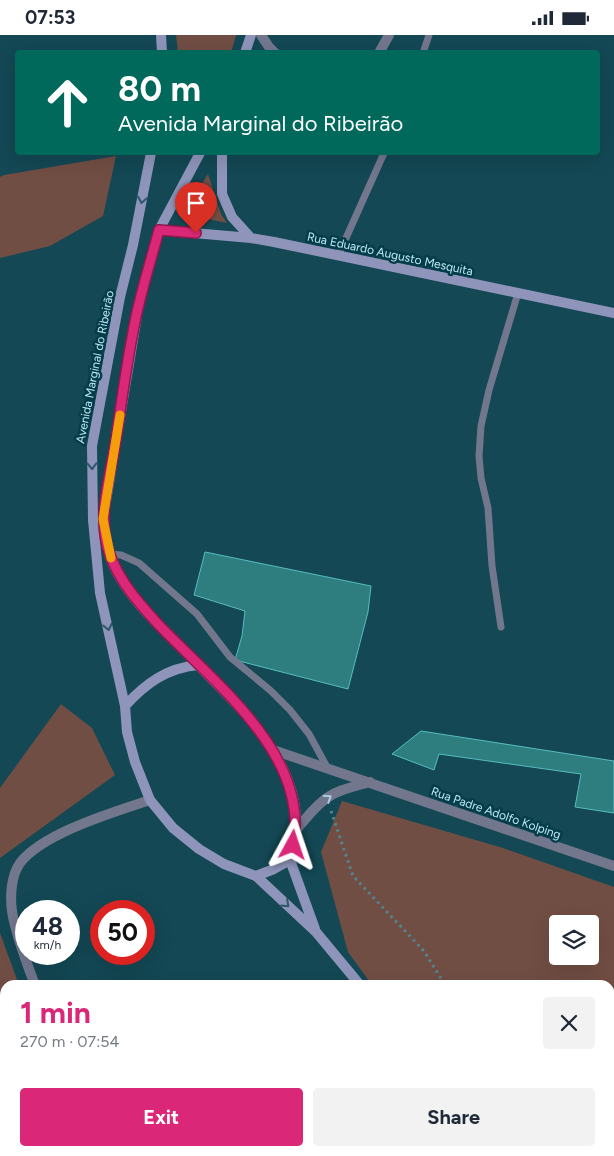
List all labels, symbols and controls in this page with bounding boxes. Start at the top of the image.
text: 07:53 [25,6,75,29]
text: 80 m [118,68,201,110]
icon: ahead [35,70,100,135]
text: Avenida Marginal do Ribeirão [118,110,403,137]
pin [175,182,217,233]
icon: arrive [182,189,210,217]
one-way arrow [137,196,147,205]
street label: Rua Eduardo Augusto Mesquita [306,230,474,278]
street label: Avenida Marginal do Ribeirão [73,289,117,445]
one-way arrow [87,462,97,470]
one-way arrow [102,623,112,632]
street label: Rua Padre Adolfo Kolping [429,784,563,842]
one-way arrow [323,794,332,804]
position arrow [266,818,318,870]
one-way arrow [280,898,289,907]
speed limit sign: 50 [90,900,155,965]
text: 48 [32,911,63,941]
map controls [549,915,599,965]
button: layers [549,915,599,965]
text: km/h [34,938,61,952]
text: 1 min [20,994,91,1031]
button: close [543,997,595,1049]
text: 270 m · 07:54 [20,1032,119,1051]
button: Exit [20,1088,303,1146]
button: Share [313,1088,595,1146]

